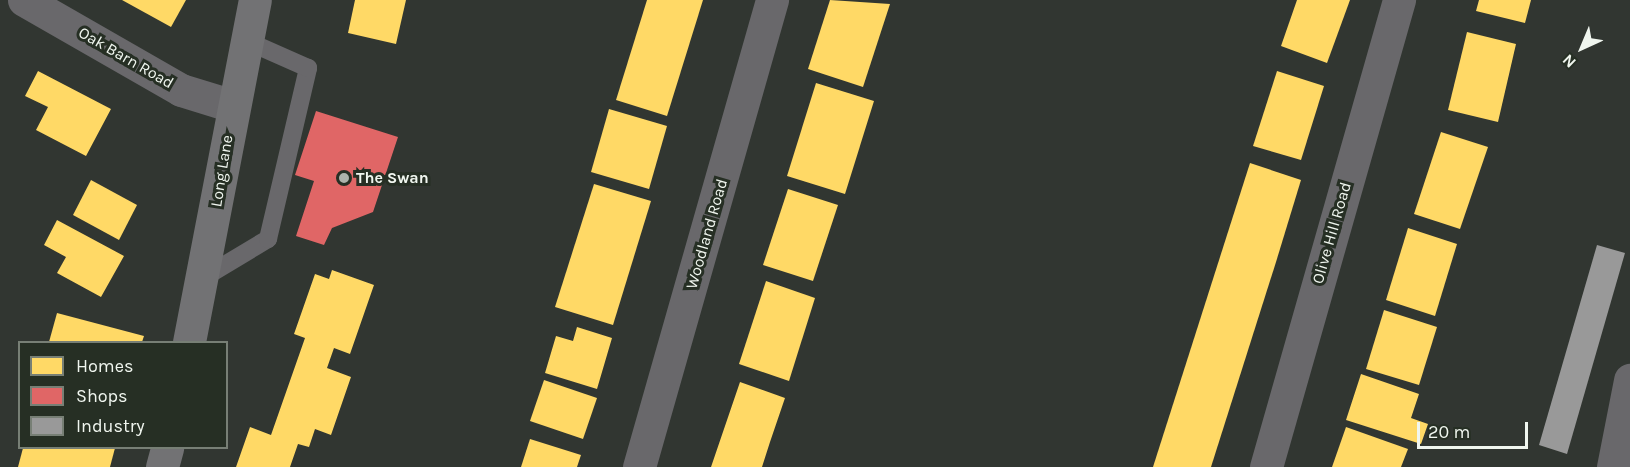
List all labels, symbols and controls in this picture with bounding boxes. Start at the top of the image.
north arrow [1552,18,1612,78]
street label: Oak Barn Road [75,23,177,93]
text: N [1558,50,1580,72]
street label: Long Lane [207,134,237,208]
place label: The Swan [356,168,429,188]
marker: The Swan [337,171,351,185]
street label: Woodland Road [682,177,732,291]
street label: Olive Hill Road [1308,180,1356,286]
legend [18,341,228,449]
text: Homes [76,355,133,377]
text: Shops [76,385,128,407]
scale bar [1420,410,1531,448]
text: Industry [76,415,145,437]
text: 20 m [1428,421,1470,443]

